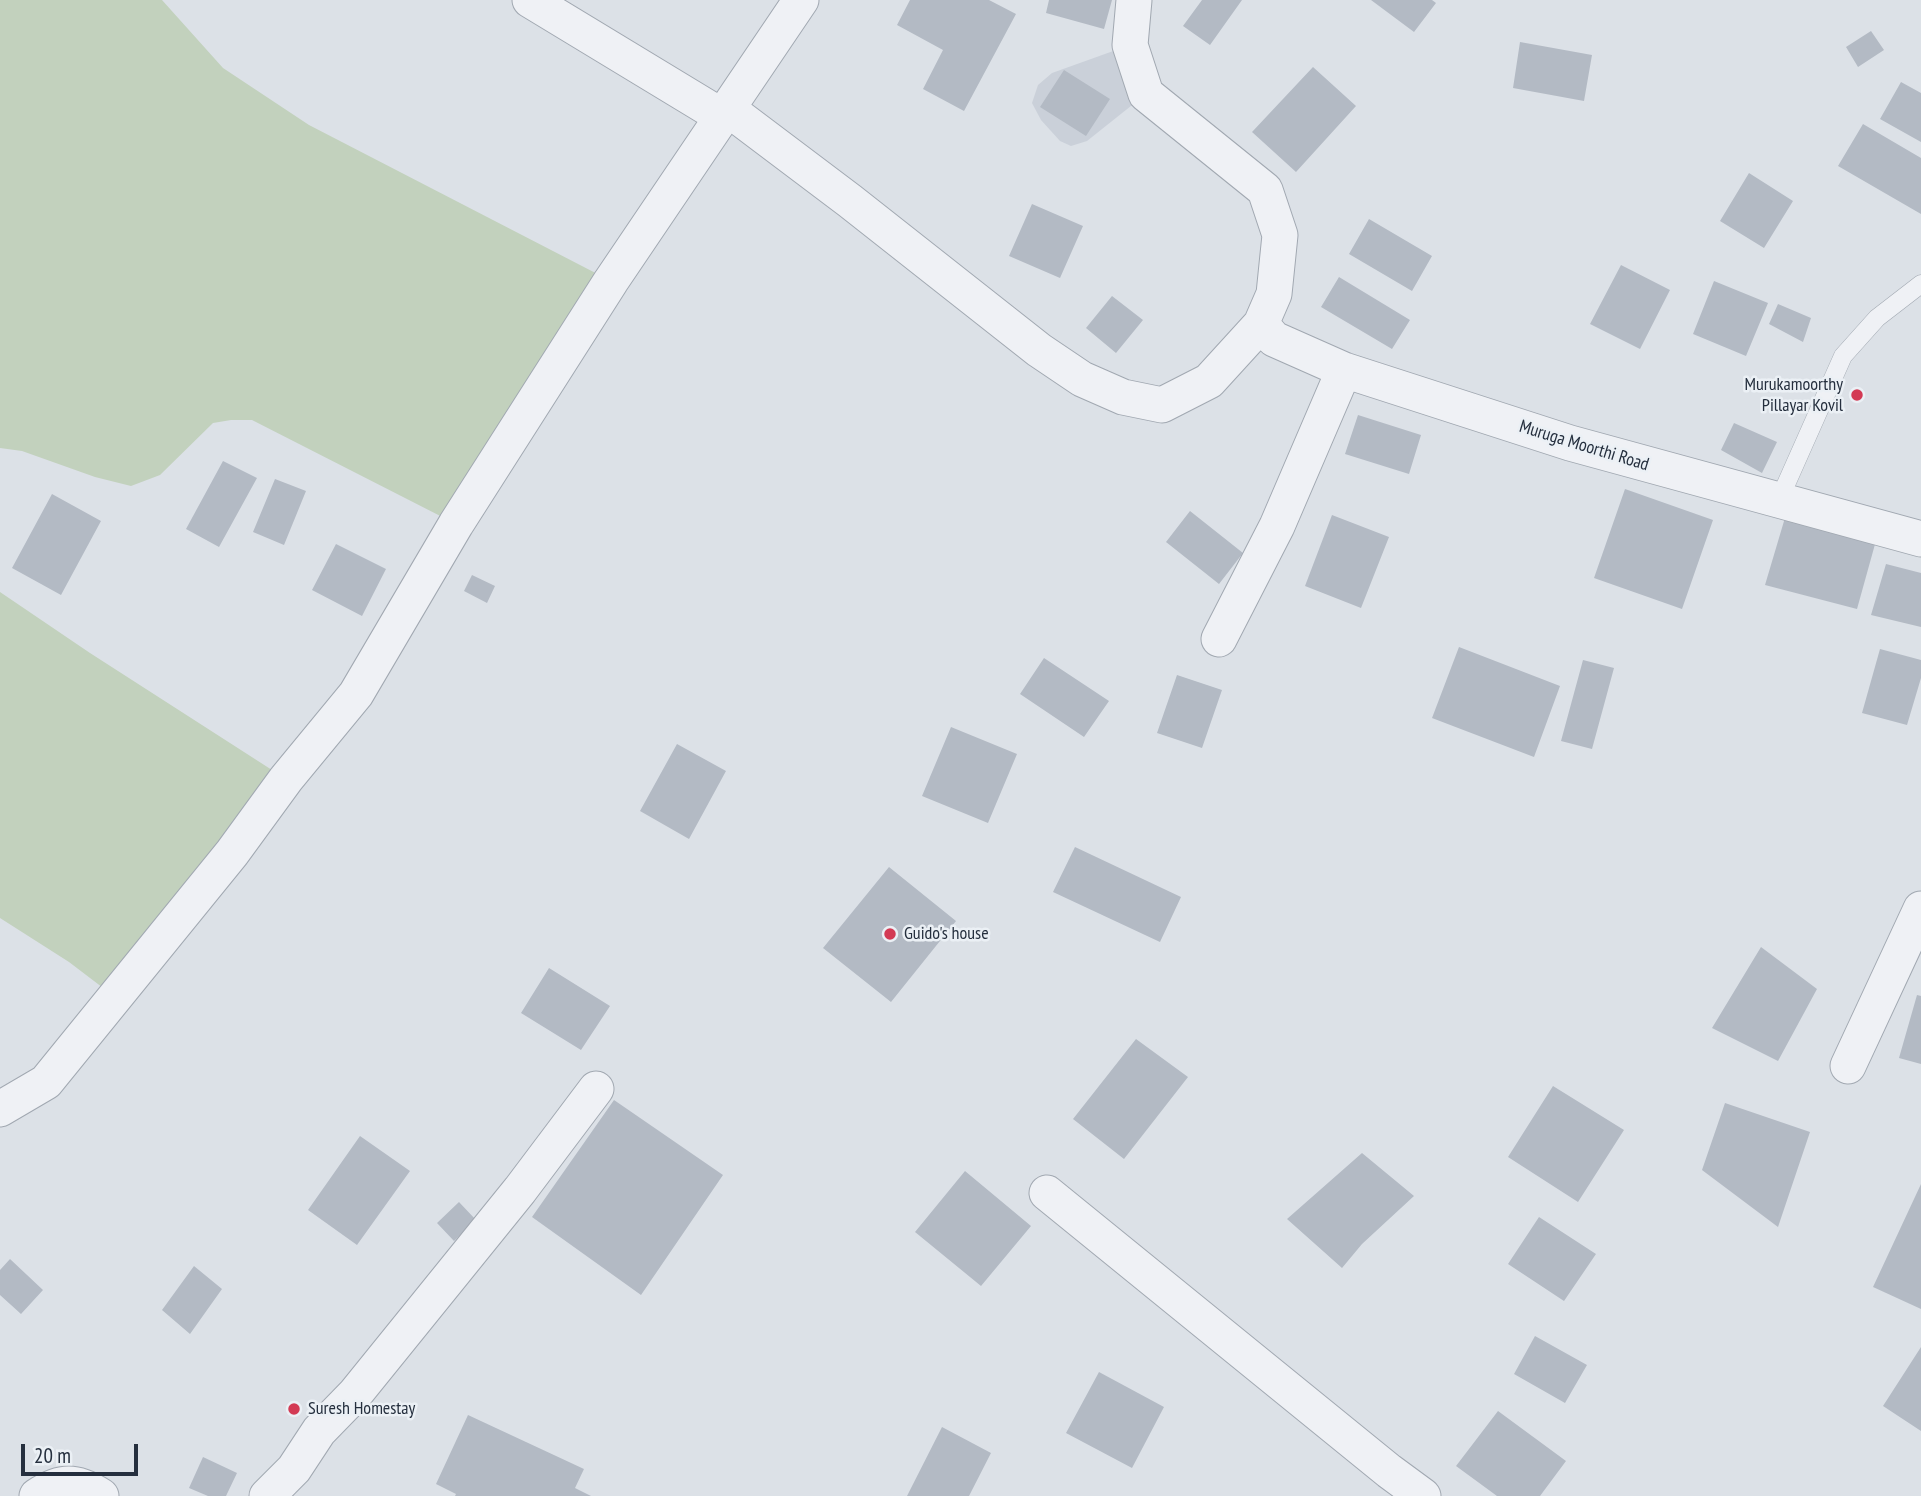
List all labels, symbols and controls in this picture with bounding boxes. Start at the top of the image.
place label: Murukamoorthy Pillayar Kovil [1745,374,1843,416]
marker: Murukamoorthy Pillayar Kovil [1849,387,1865,403]
street label: Muruga Moorthi Road [1517,416,1651,476]
place label: Guido's house [904,923,989,945]
marker: Guido's house [882,926,898,942]
place label: Suresh Homestay [308,1398,415,1420]
marker: Suresh Homestay [286,1401,302,1417]
scale bar [24,1430,142,1474]
text: 20 m [34,1442,71,1469]

